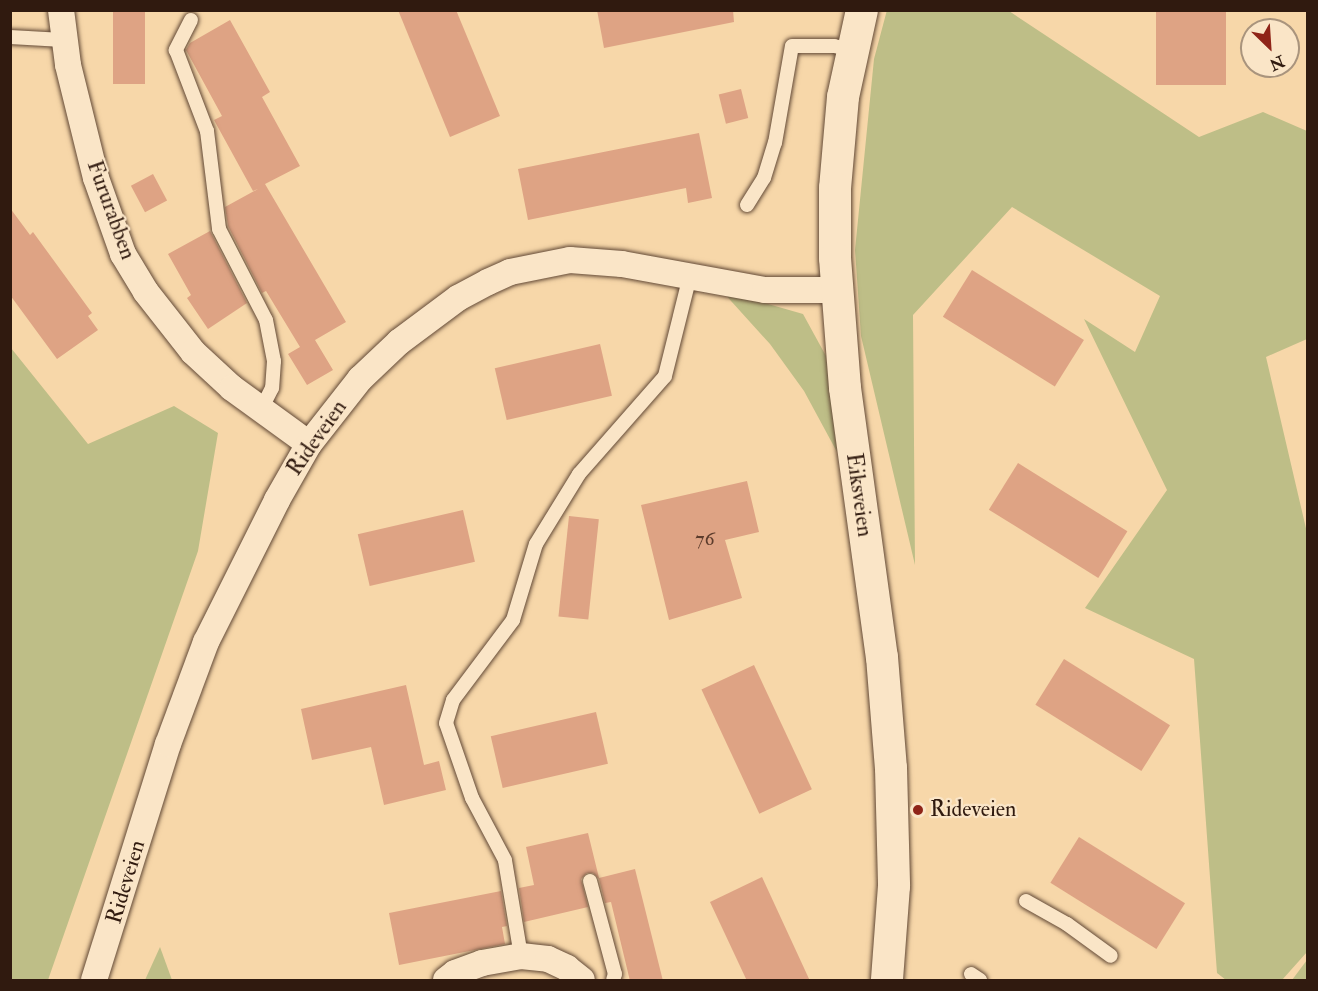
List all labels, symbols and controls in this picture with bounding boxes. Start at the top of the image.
north arrow [1240,18,1300,78]
text: N [1266,50,1287,75]
street label: Fururabben [81,157,141,263]
street label: Rideveien [281,395,353,481]
street label: Eiksveien [840,451,878,539]
house number: 76 [695,526,715,550]
place label: Rideveien [930,797,1016,823]
marker: Rideveien [911,803,925,817]
street label: Rideveien [101,837,151,927]

